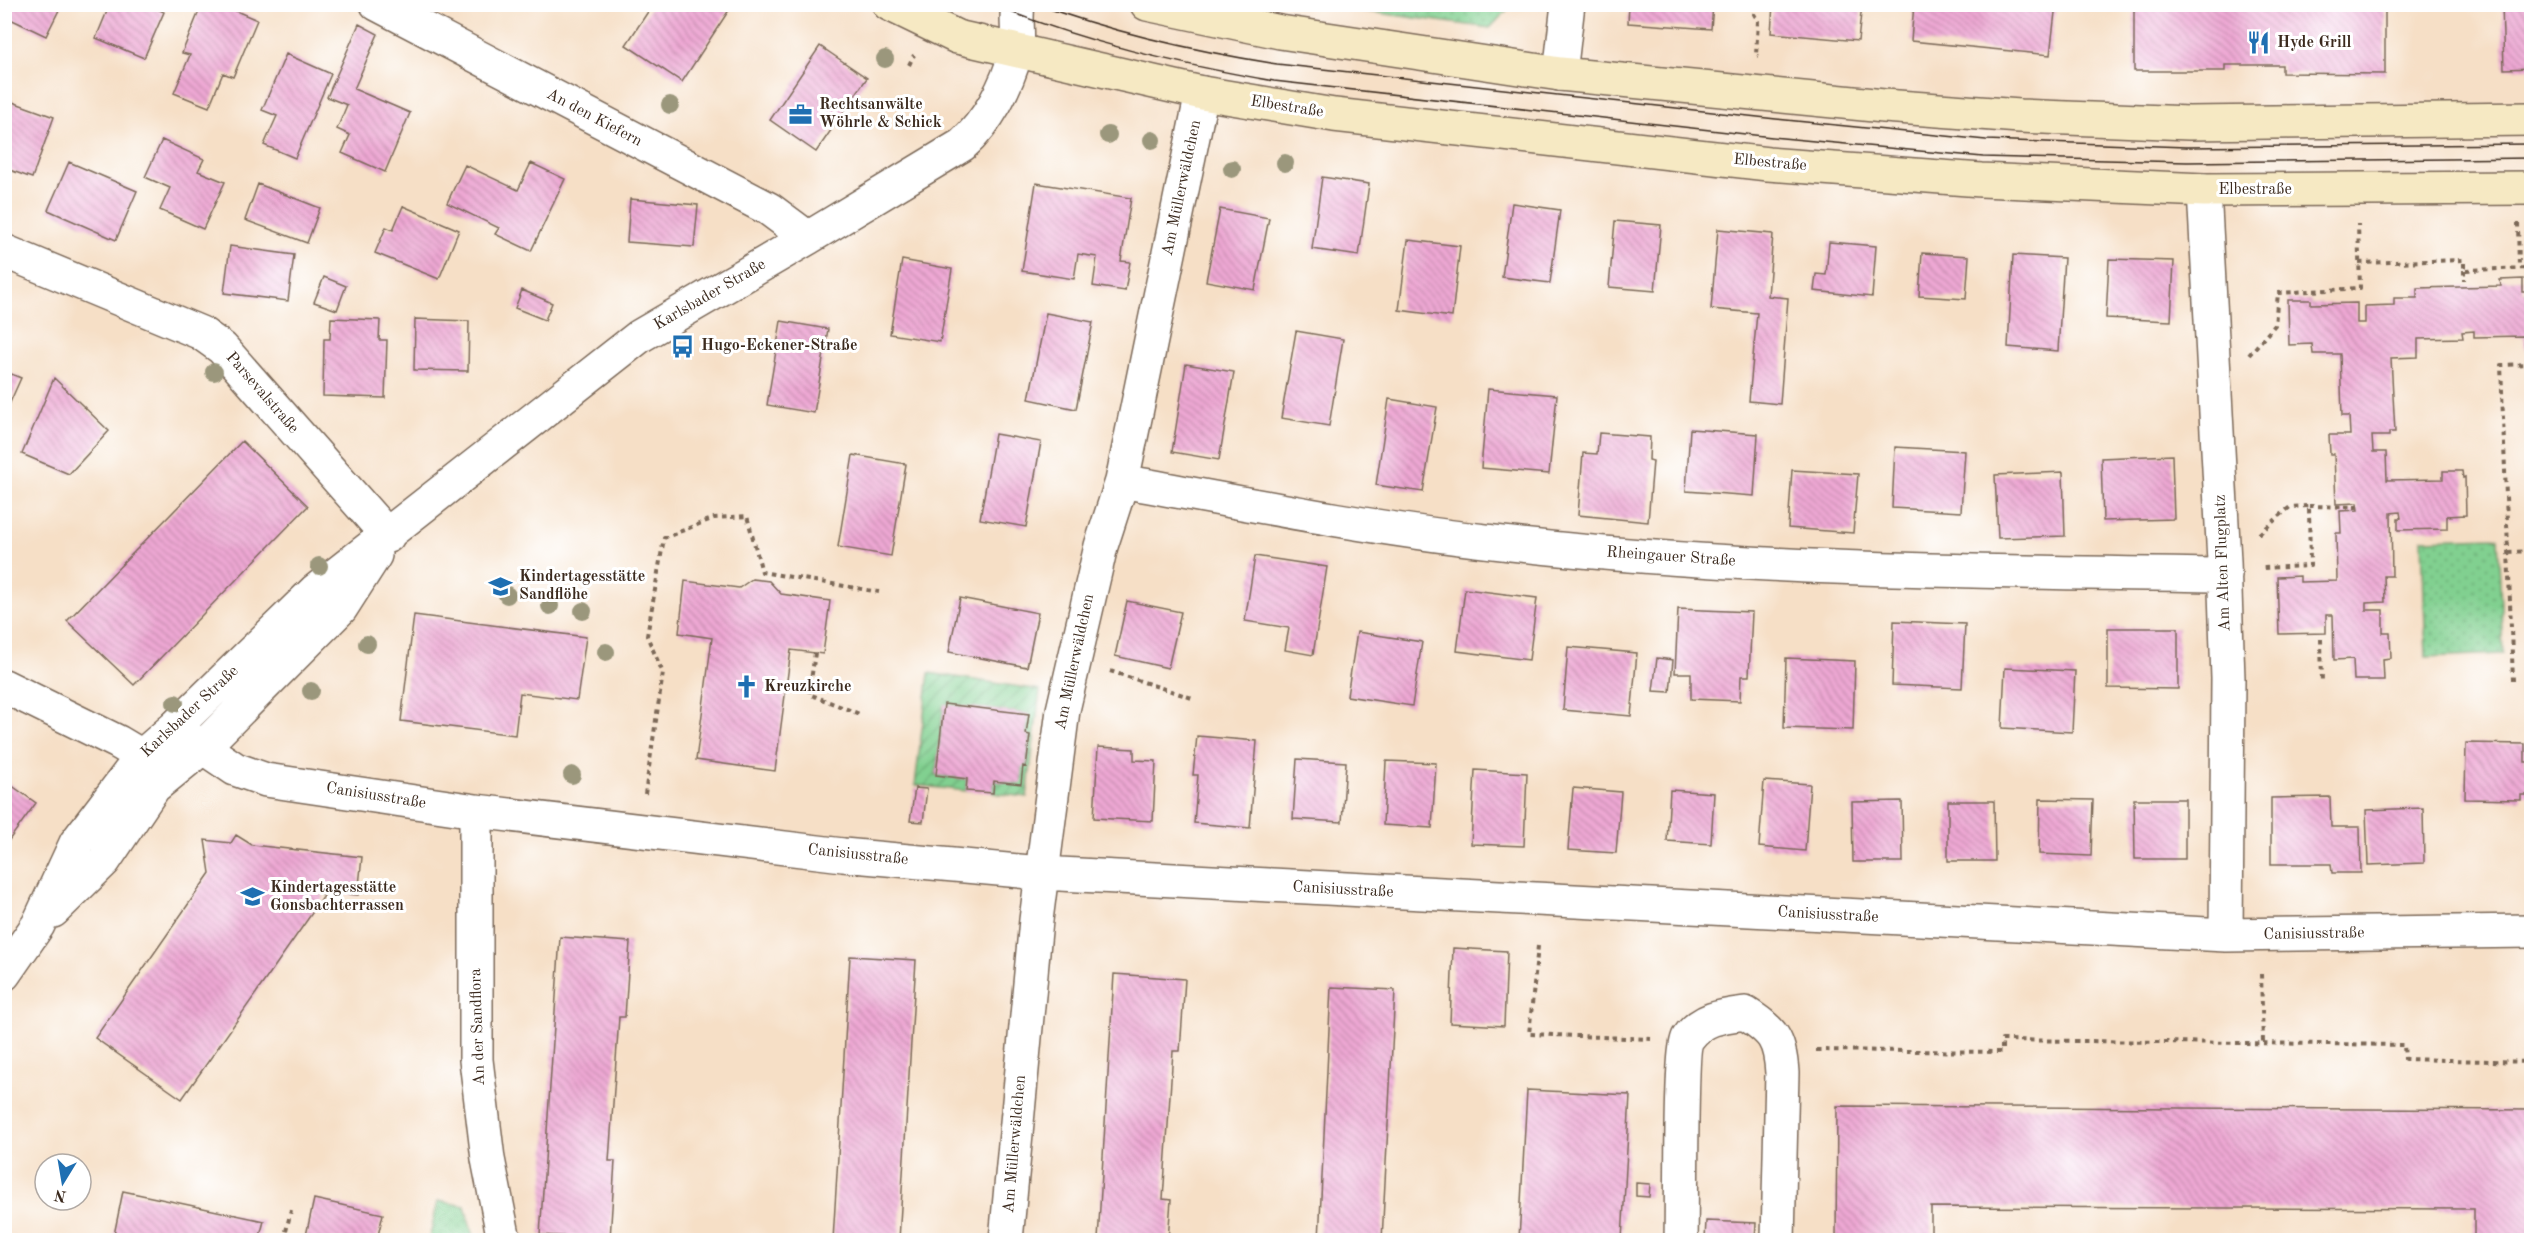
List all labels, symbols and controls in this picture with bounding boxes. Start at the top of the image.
restaurant icon: Hyde Grill [2246,30,2272,56]
place label: Hyde Grill [2277,35,2352,51]
street label: An den Kiefern [544,86,645,150]
street label: Elbestraße [1249,93,1325,121]
place label: Rechtsanwälte Wöhrle & Schick [819,97,942,131]
office icon: Rechtsanwälte Wöhrle & Schick [788,101,814,127]
street label: Am Müllerwäldchen [1160,118,1204,257]
street label: Elbestraße [1733,152,1807,174]
street label: Elbestraße [2218,182,2292,198]
street label: Karlsbader Straße [651,256,769,334]
bus stop icon: Hugo-Eckener-Straße [670,333,696,359]
place label: Hugo-Eckener-Straße [701,338,857,354]
street label: Parsevalstraße [223,349,301,437]
street label: Am Alten Flugplatz [2213,494,2233,632]
street label: Rheingauer Straße [1606,544,1736,570]
place label: Kindertagesstätte Sandflöhe [519,569,645,603]
school or university icon: Kindertagesstätte Sandflöhe [488,573,514,599]
street label: Am Müllerwäldchen [1053,592,1097,731]
street label: Karlsbader Straße [138,663,242,761]
church icon: Kreuzkirche [733,674,759,700]
place label: Kreuzkirche [764,679,852,695]
street label: Canisiusstraße [325,780,427,812]
street label: Canisiusstraße [807,842,909,868]
street label: Canisiusstraße [1292,879,1394,901]
place label: Kindertagesstätte Gonsbachterrassen [270,880,404,914]
school or university icon: Kindertagesstätte Gonsbachterrassen [239,884,265,910]
street label: Canisiusstraße [1777,904,1879,926]
street label: Canisiusstraße [2263,925,2365,943]
street label: An der Sandflora [468,968,488,1086]
street label: Am Müllerwäldchen [1001,1074,1029,1214]
north arrow [33,1152,93,1212]
text: N [52,1186,68,1204]

